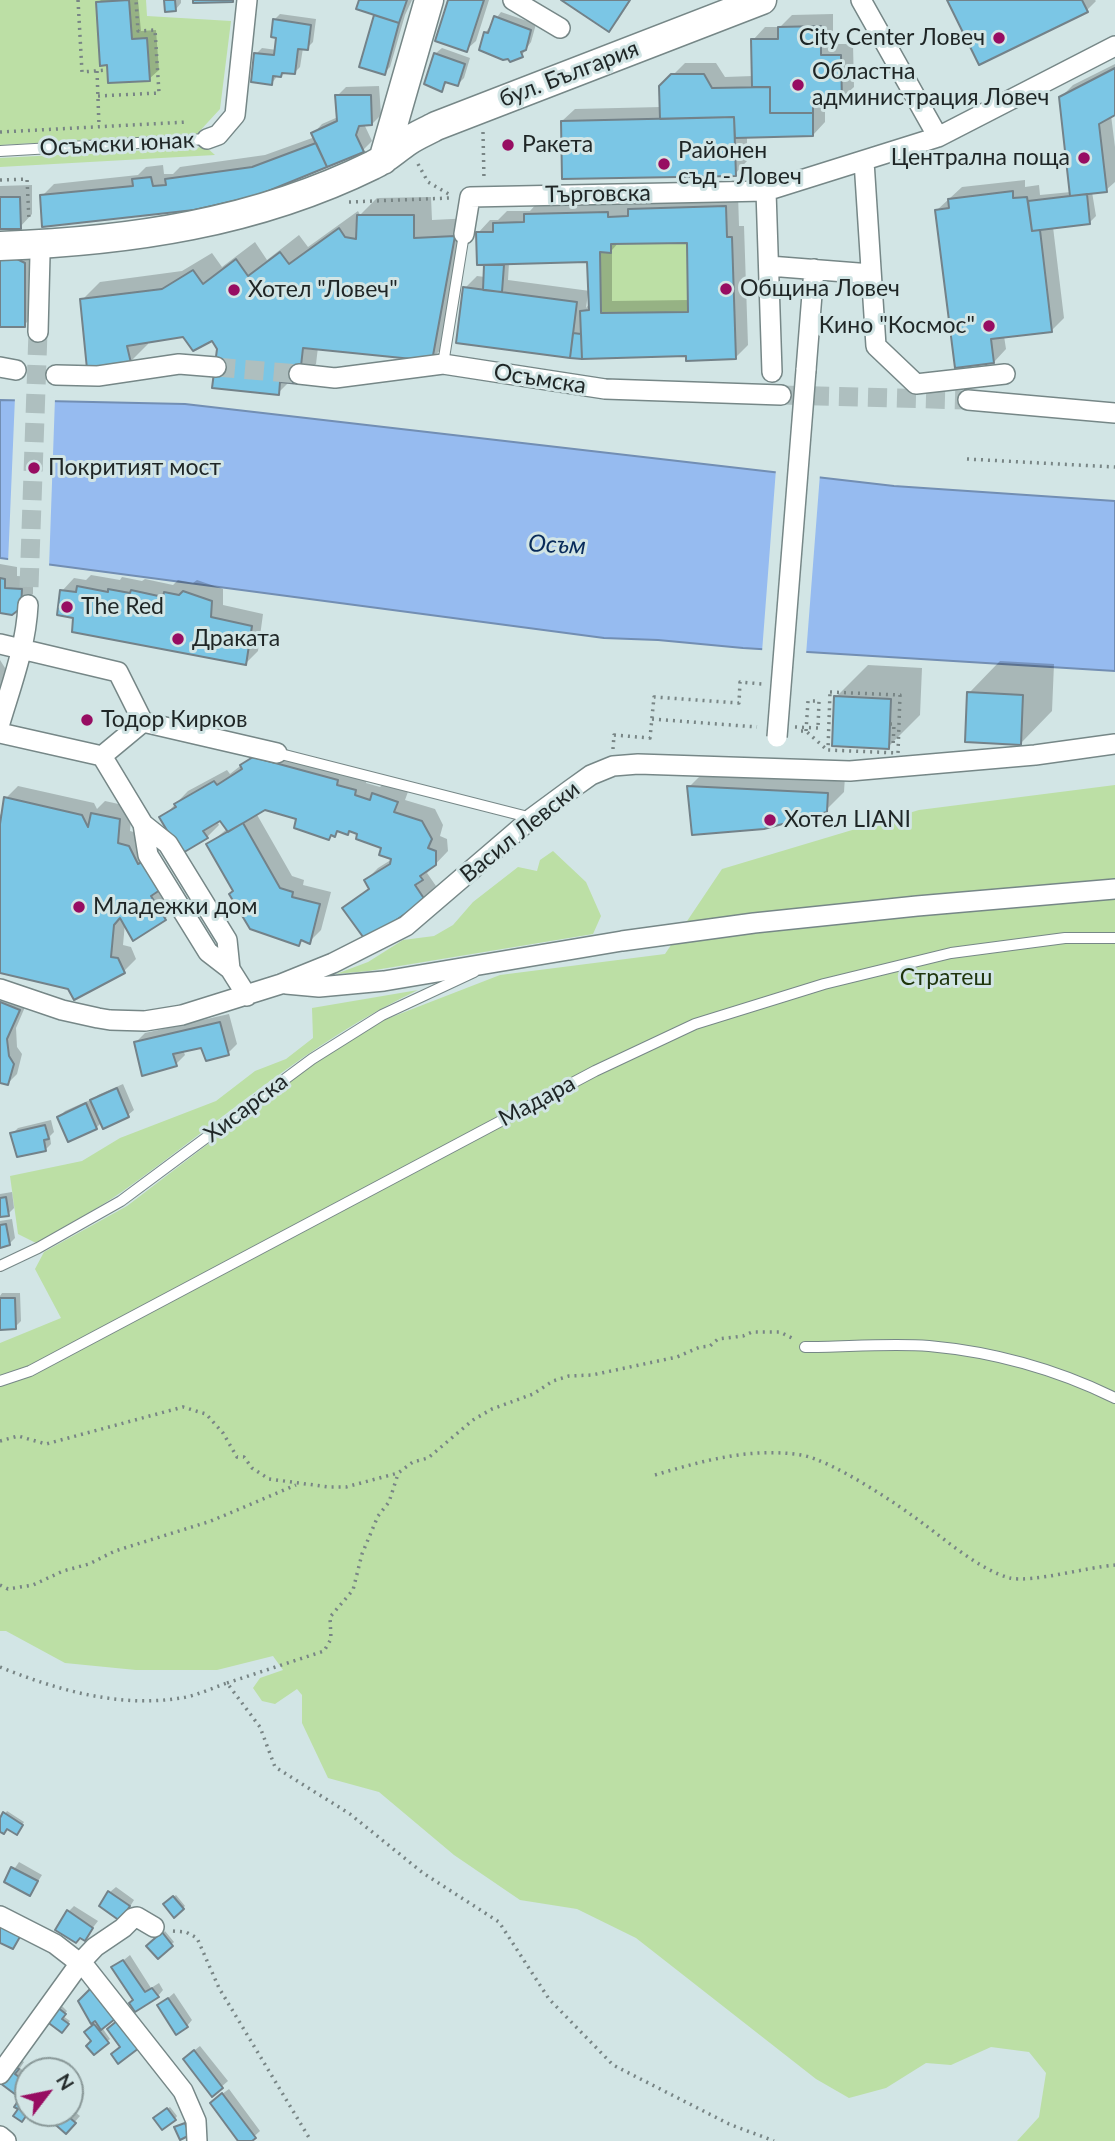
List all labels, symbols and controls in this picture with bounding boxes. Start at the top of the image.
place label: City Center Ловеч [799,24,985,52]
marker: City Center Ловеч [991,30,1007,46]
street label: бул. България [495,35,643,113]
place label: Областна администрация Ловеч [812,58,1049,112]
marker: Областна администрация Ловеч [790,77,806,93]
street label: Осъмски юнак [39,126,195,162]
place label: Ракета [522,131,593,159]
marker: Ракета [500,137,516,153]
place label: Районен съд - Ловеч [678,137,802,191]
place label: Централна поща [891,144,1070,172]
marker: Централна поща [1076,150,1092,166]
marker: Районен съд - Ловеч [656,156,672,172]
street label: Търговска [545,179,651,209]
place label: Община Ловеч [740,275,900,303]
place label: Хотел "Ловеч" [248,276,398,304]
marker: Община Ловеч [718,281,734,297]
marker: Хотел "Ловеч" [226,282,242,298]
place label: Кино "Космос" [819,312,975,340]
marker: Кино "Космос" [981,318,997,334]
street label: Осъмска [492,358,588,400]
place label: Покритият мост [48,454,221,482]
marker: Покритият мост [26,460,42,476]
water label: Осъм [527,529,587,561]
place label: The Red [81,593,164,621]
marker: The Red [59,599,75,615]
place label: Драката [192,625,280,653]
marker: Драката [170,631,186,647]
place label: Тодор Кирков [101,706,247,734]
marker: Тодор Кирков [79,712,95,728]
street label: Васил Левски [455,775,585,889]
place label: Хотел LIANI [784,806,911,834]
marker: Хотел LIANI [762,812,778,828]
place label: Младежки дом [93,893,258,921]
marker: Младежки дом [71,899,87,915]
park label: Стратеш [900,964,992,992]
street label: Хисарска [199,1068,293,1148]
street label: Мадара [494,1069,580,1133]
north arrow [14,2057,84,2127]
text: N [52,2069,79,2094]

